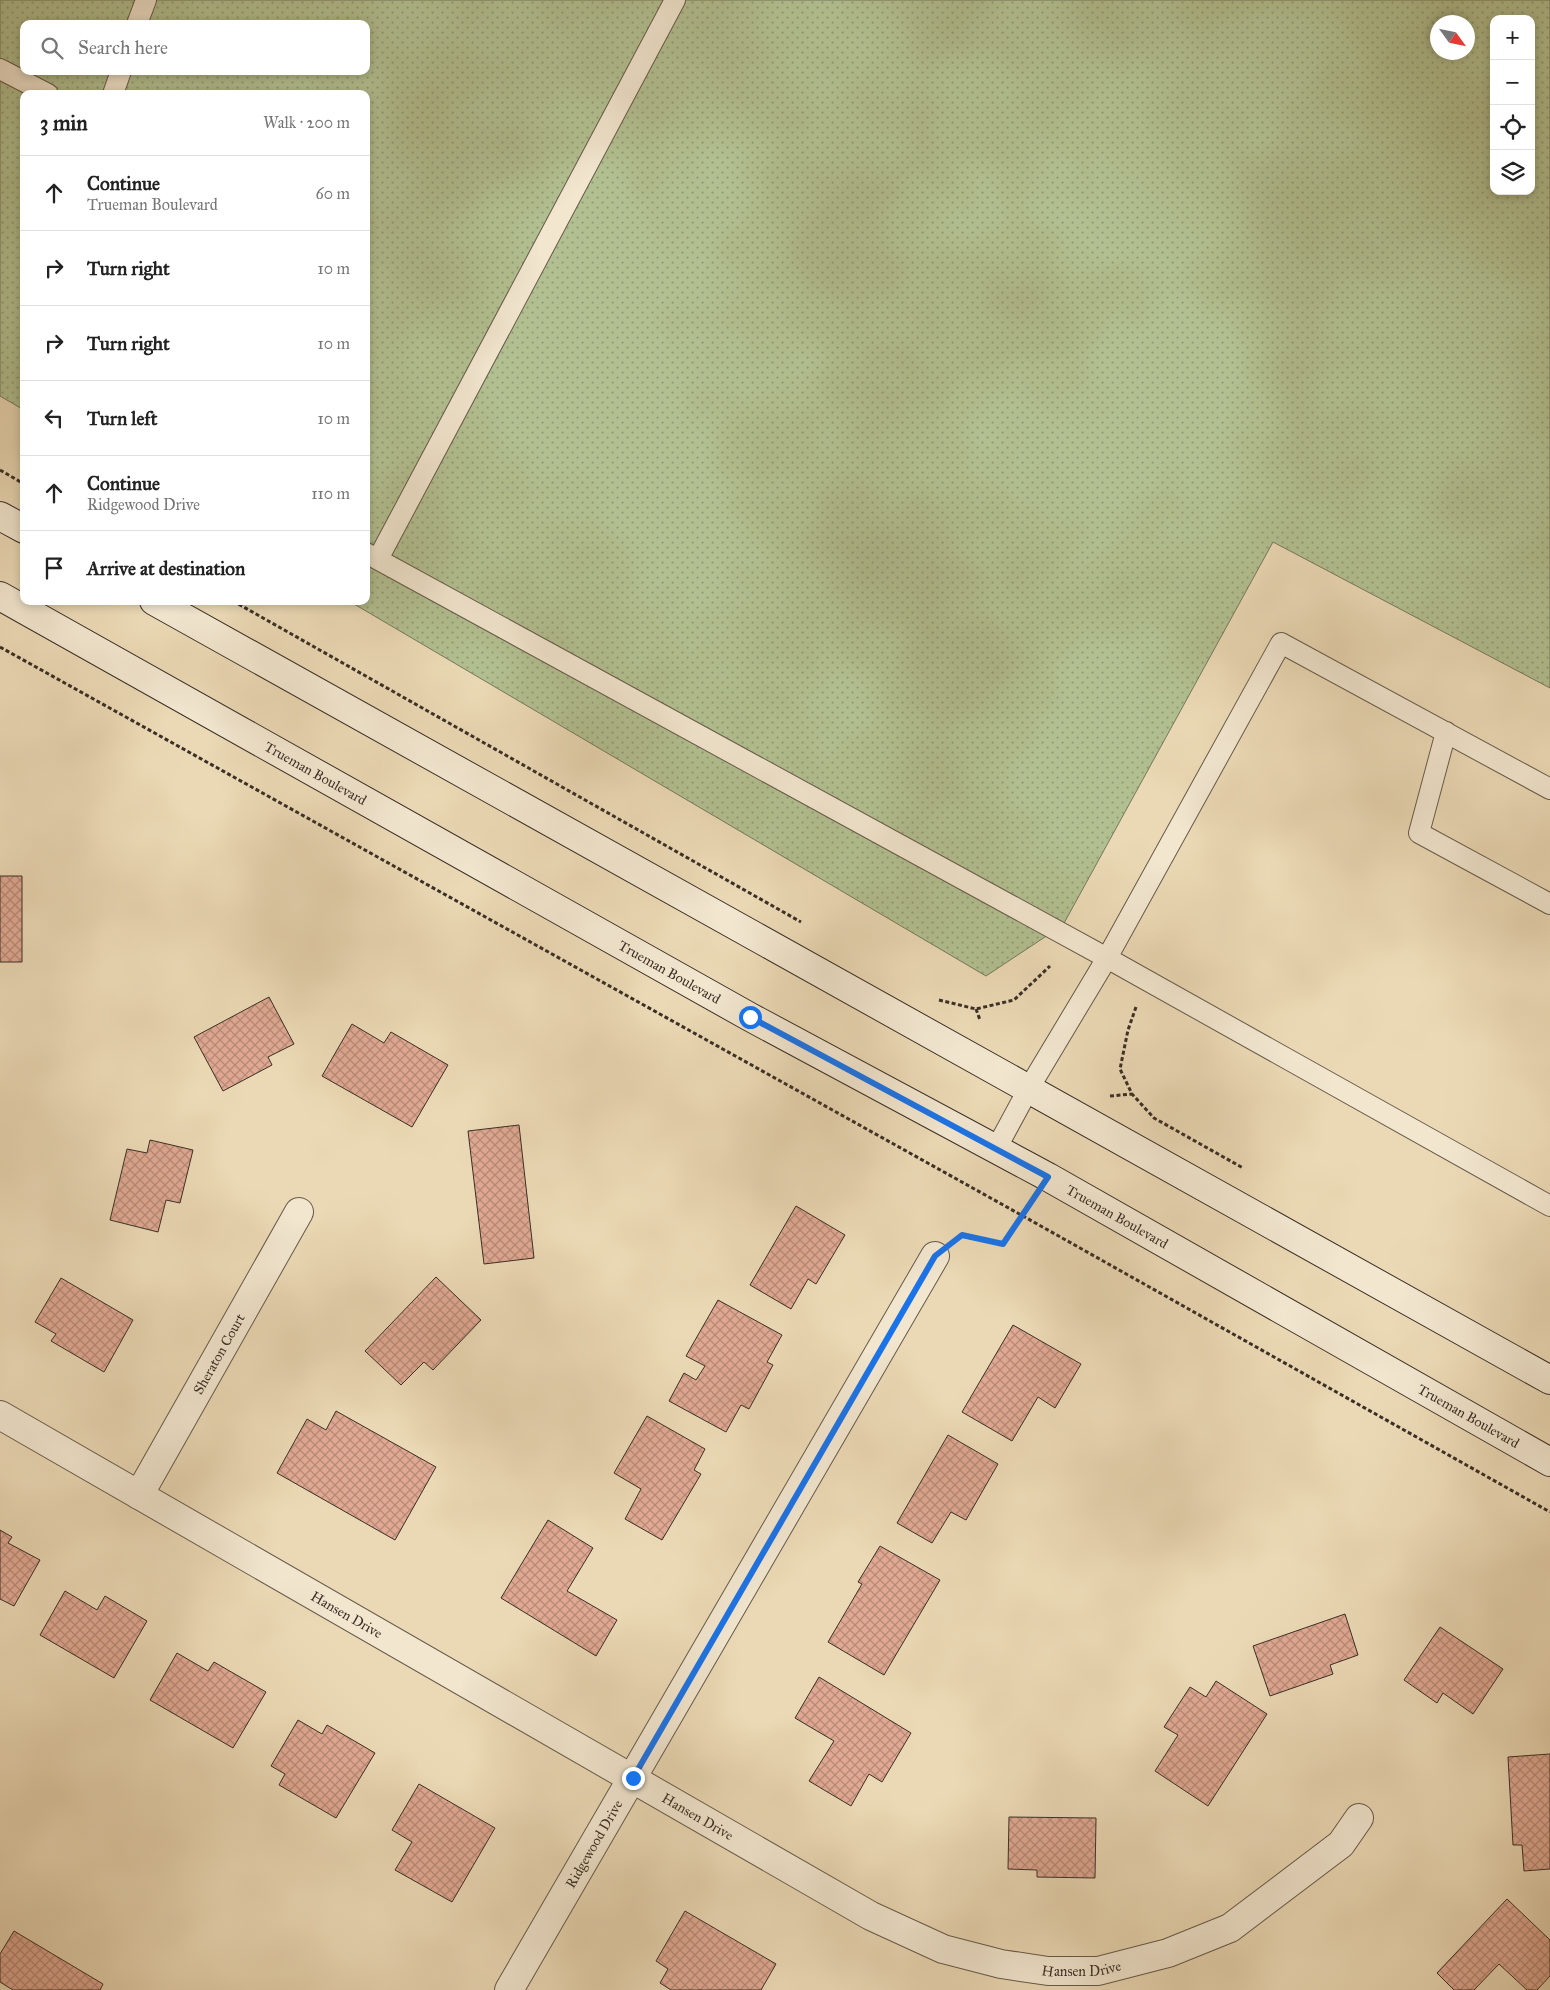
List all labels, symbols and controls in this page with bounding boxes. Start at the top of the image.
north arrow [1430,15,1475,60]
map controls [1490,15,1535,195]
button: + [1490,15,1535,60]
search box [20,20,370,75]
icon: search [38,34,66,62]
text: Search here [78,36,168,59]
button: − [1490,60,1535,105]
button: locate [1490,105,1535,150]
text: 3 min [40,110,88,136]
text: Walk · 200 m [263,113,350,132]
button: layers [1490,150,1535,195]
text: Continue [87,172,160,195]
icon: ahead [40,179,68,207]
text: 60 m [316,184,350,203]
text: Trueman Boulevard [87,195,218,214]
icon: right [40,254,68,282]
text: Turn right [87,257,170,280]
text: 10 m [318,259,350,278]
icon: right [40,329,68,357]
text: Turn right [87,332,170,355]
text: 10 m [318,334,350,353]
icon: left [40,404,68,432]
text: Turn left [87,407,157,430]
text: 10 m [318,409,350,428]
text: Continue [87,472,160,495]
icon: ahead [40,479,68,507]
text: 110 m [311,484,350,503]
text: Ridgewood Drive [87,495,200,514]
icon: arrive [40,554,68,582]
text: Arrive at destination [87,557,245,580]
street label: Trueman Boulevard [262,738,370,809]
street label: Trueman Boulevard [616,937,724,1007]
route start [739,1006,762,1029]
street label: Trueman Boulevard [1063,1181,1171,1252]
street label: Sheraton Court [189,1311,248,1397]
street label: Trueman Boulevard [1415,1380,1523,1451]
street label: Hansen Drive [308,1587,386,1642]
route end [622,1767,645,1790]
street label: Hansen Drive [659,1789,737,1844]
street label: Ridgewood Drive [562,1797,626,1891]
street label: Hansen Drive [1041,1957,1123,1980]

